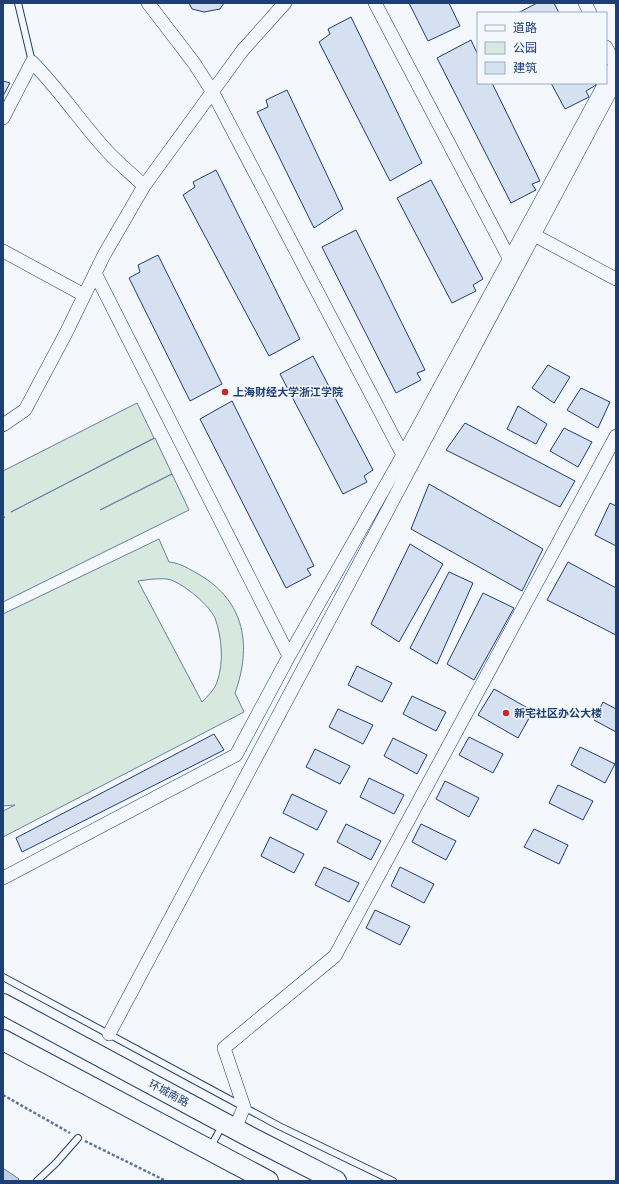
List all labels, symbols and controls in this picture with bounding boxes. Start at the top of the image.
legend [477,12,607,84]
text: 道路 [513,20,537,35]
text: 公园 [513,40,537,55]
text: 建筑 [513,60,537,75]
place label: 上海财经大学浙江学院 [233,385,343,399]
marker: 上海财经大学浙江学院 [220,387,230,397]
place label: 新宅社区办公大楼 [514,706,602,720]
marker: 新宅社区办公大楼 [501,708,511,718]
street label: 环城南路 [146,1076,192,1110]

